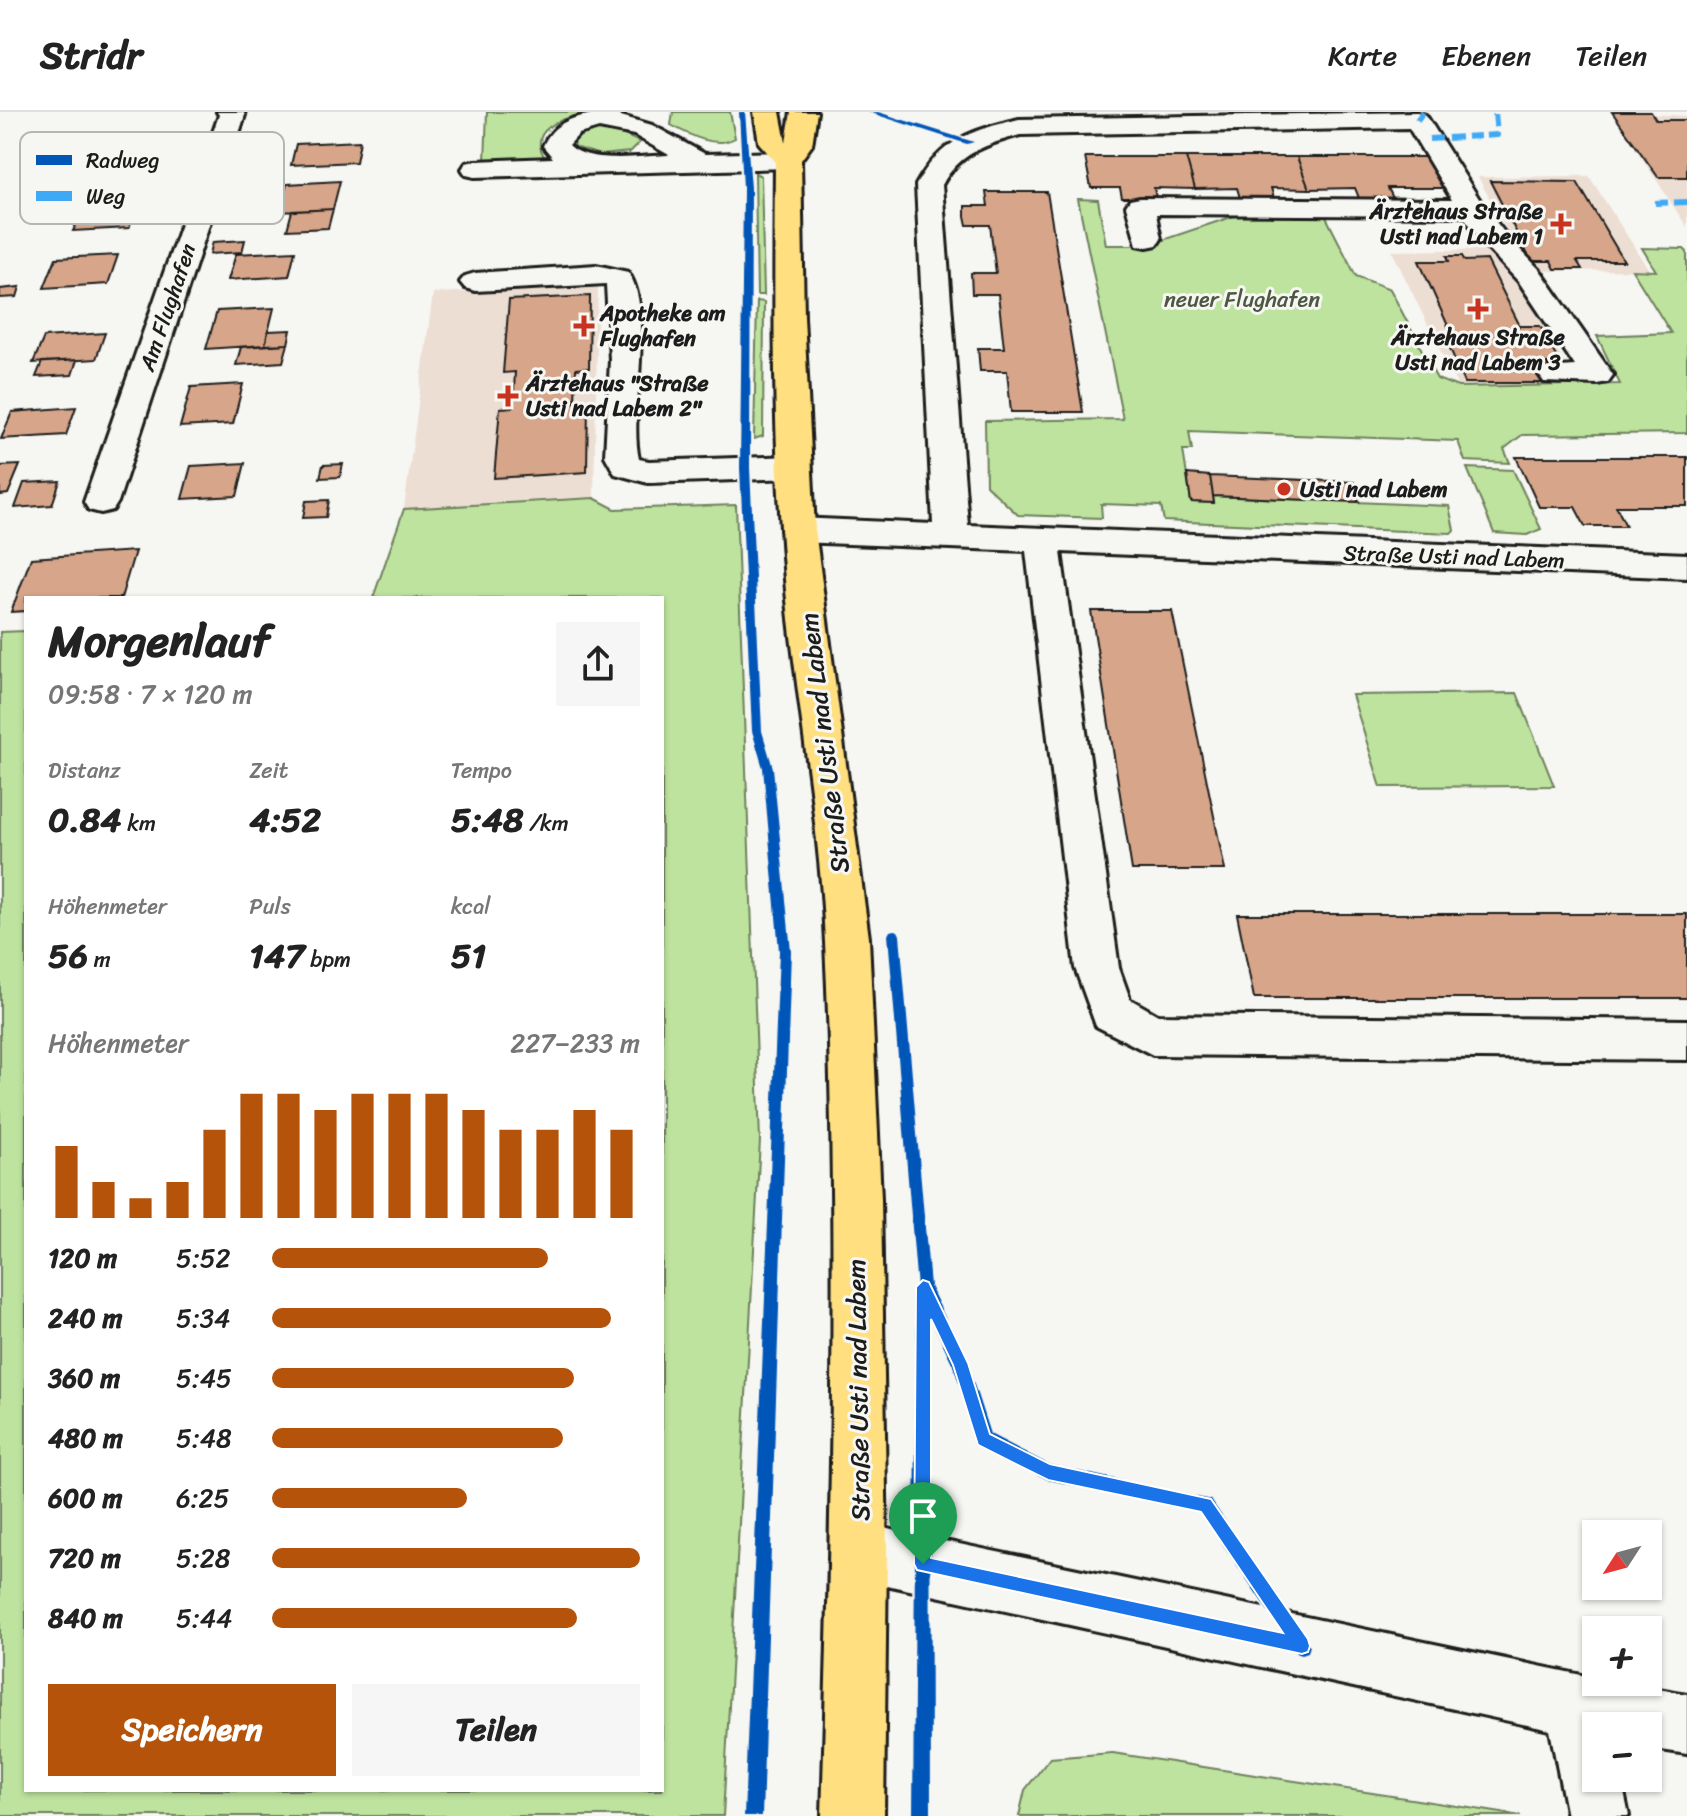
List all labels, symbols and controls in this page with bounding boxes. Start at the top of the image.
text: Stridr [40,22,142,89]
text: Karte [1328,31,1397,80]
text: Ebenen [1441,31,1531,80]
text: Teilen [1575,31,1647,80]
legend [20,132,284,224]
text: Radweg [86,141,160,180]
text: Weg [86,177,125,216]
place label: Ärztehaus Straße Usti nad Labem 1 [1368,192,1544,256]
marker: Ärztehaus Straße Usti nad Labem 1 [1550,213,1572,235]
street label: Am Flughafen [127,238,208,377]
park label: neuer Flughafen [1164,280,1320,319]
place label: Apotheke am Flughafen [599,294,726,358]
marker: Ärztehaus Straße Usti nad Labem 3 [1467,298,1489,320]
marker: Apotheke am Flughafen [575,317,593,335]
place label: Ärztehaus Straße Usti nad Labem 3 [1390,318,1565,382]
place label: Ärztehaus "Straße Usti nad Labem 2" [525,364,709,428]
marker: Ärztehaus "Straße Usti nad Labem 2" [497,385,519,407]
place label: Usti nad Labem [1300,470,1448,509]
marker: Usti nad Labem [1275,480,1293,498]
street label: Straße Usti nad Labem [1343,533,1566,580]
text: Morgenlauf [48,602,270,680]
street label: Straße Usti nad Labem [785,610,863,876]
button: share [556,622,640,706]
text: 09:58 · 7 × 120 m [48,671,252,717]
text: Distanz [48,751,120,790]
text: Zeit [249,751,288,790]
text: Tempo [451,751,512,790]
text: 0.84 [48,790,122,850]
text: 4:52 [249,790,321,850]
text: 5:48 [451,790,523,850]
text: km [122,804,156,843]
text: /km [523,804,569,843]
text: Höhenmeter [48,887,167,926]
text: Puls [249,887,291,926]
text: kcal [451,887,491,926]
text: 56 [48,926,88,986]
text: 147 [249,926,305,986]
text: 51 [451,926,486,986]
text: m [88,940,111,979]
text: bpm [305,940,351,979]
text: Höhenmeter [48,1020,189,1066]
text: 227–233 m [510,1020,640,1066]
text: 120 m [48,1235,117,1281]
text: 5:52 [176,1235,231,1281]
street label: Straße Usti nad Labem [833,1259,883,1521]
text: 240 m [48,1295,122,1341]
text: 5:34 [176,1295,230,1341]
text: 360 m [48,1355,120,1401]
text: 5:45 [176,1355,232,1401]
text: 480 m [48,1415,123,1461]
text: 5:48 [176,1415,232,1461]
text: 600 m [48,1475,122,1521]
text: 6:25 [176,1475,230,1521]
pin [889,1482,957,1564]
icon: arrive [901,1494,945,1538]
north arrow [1582,1520,1662,1600]
map controls [1582,1520,1662,1792]
text: 720 m [48,1535,121,1581]
text: 5:28 [176,1535,230,1581]
text: 840 m [48,1595,123,1641]
text: 5:44 [176,1595,232,1641]
button: + [1582,1616,1662,1696]
button: Speichern [48,1684,336,1776]
button: Teilen [352,1684,640,1776]
button: − [1582,1712,1662,1792]

